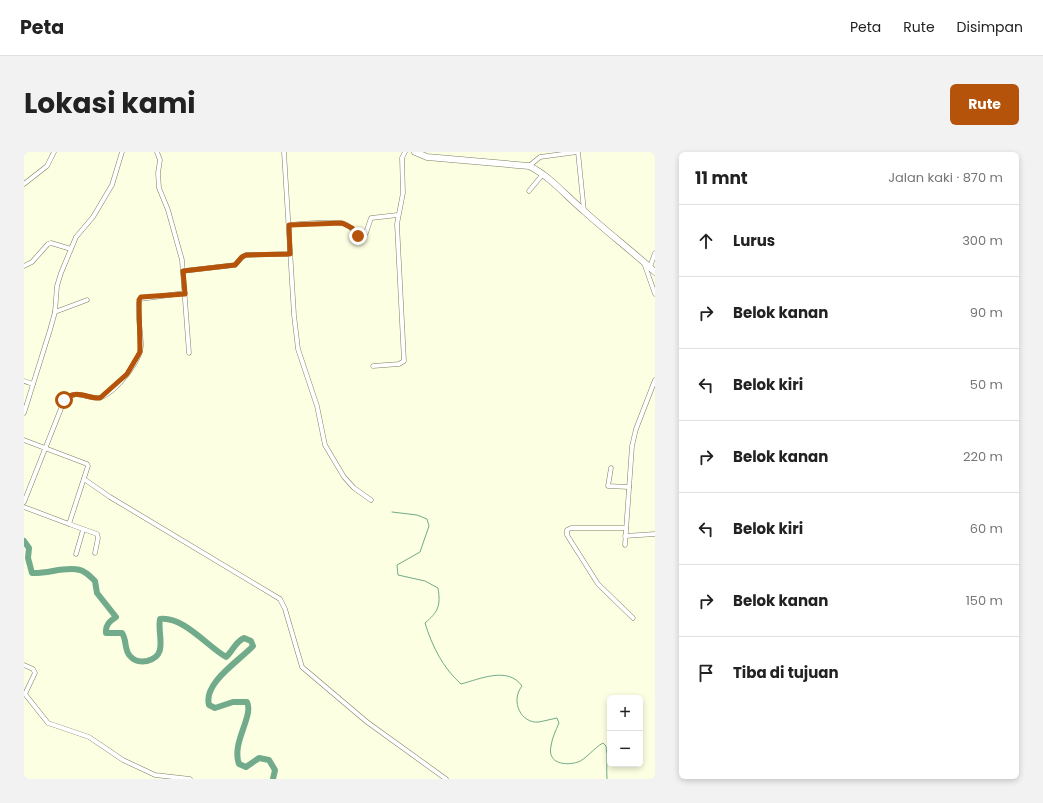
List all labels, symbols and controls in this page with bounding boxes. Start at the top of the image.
text: Peta [20,14,64,41]
text: Peta [850,17,881,37]
text: Rute [903,17,935,37]
text: Disimpan [957,17,1023,37]
text: Lokasi kami [24,84,196,123]
button: Rute [950,84,1019,125]
text: 11 mnt [695,166,748,190]
text: Jalan kaki · 870 m [888,168,1003,187]
route end [349,227,367,245]
icon: ahead [695,230,717,252]
text: Lurus [733,230,775,251]
text: 300 m [962,231,1003,250]
icon: right [695,302,717,324]
text: Belok kanan [733,302,828,323]
text: 90 m [970,303,1003,322]
icon: left [695,374,717,396]
text: Belok kiri [733,374,803,395]
text: 50 m [970,375,1003,394]
route start [55,391,73,409]
icon: right [695,446,717,468]
text: Belok kanan [733,446,828,467]
text: 220 m [963,447,1003,466]
icon: left [695,518,717,540]
text: Belok kiri [733,518,803,539]
text: 60 m [970,519,1003,538]
icon: right [695,590,717,612]
text: Belok kanan [733,590,828,611]
text: 150 m [966,591,1003,610]
icon: arrive [695,662,717,684]
text: Tiba di tujuan [733,662,839,683]
map controls [607,695,643,767]
button: + [607,695,643,731]
button: − [607,731,643,767]

